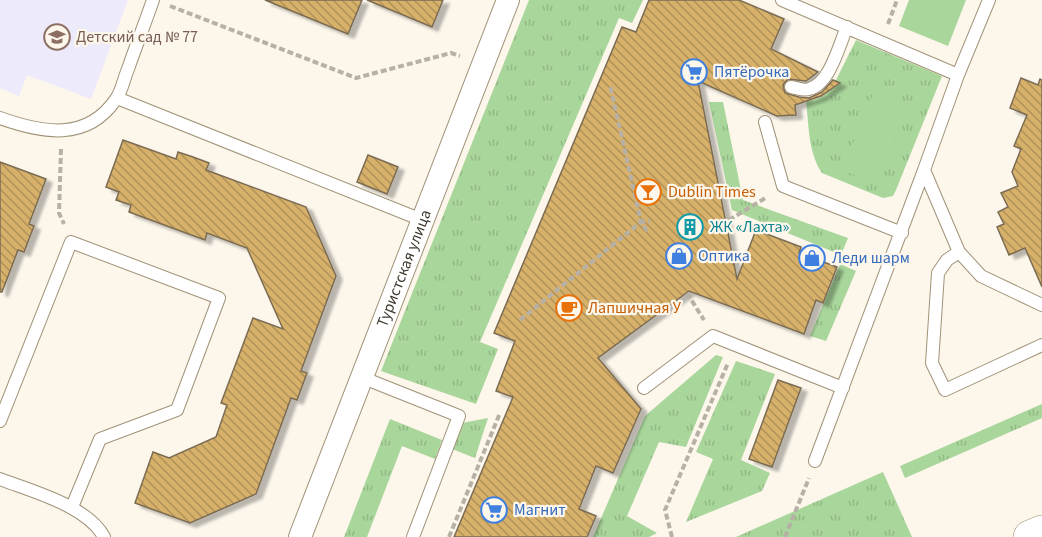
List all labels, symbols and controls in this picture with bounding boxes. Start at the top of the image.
school or university icon: Детский сад № 77 [42,22,72,52]
place label: Детский сад № 77 [76,26,198,48]
supermarket icon: Пятёрочка [679,57,709,87]
place label: Пятёрочка [714,61,789,83]
bar icon: Dublin Times [633,177,663,207]
place label: Dublin Times [668,181,756,203]
street label: Туристская улица [371,206,437,330]
building icon: ЖК «Лахта» [675,212,705,242]
place label: ЖК «Лахта» [710,216,790,238]
shop icon: Оптика [664,241,694,271]
shop icon: Леди шарм [797,243,827,273]
place label: Оптика [698,245,750,267]
place label: Леди шарм [832,247,910,269]
cafe icon: Лапшичная У [554,293,584,323]
place label: Лапшичная У [588,297,682,319]
supermarket icon: Магнит [479,495,509,525]
place label: Магнит [514,499,566,521]

